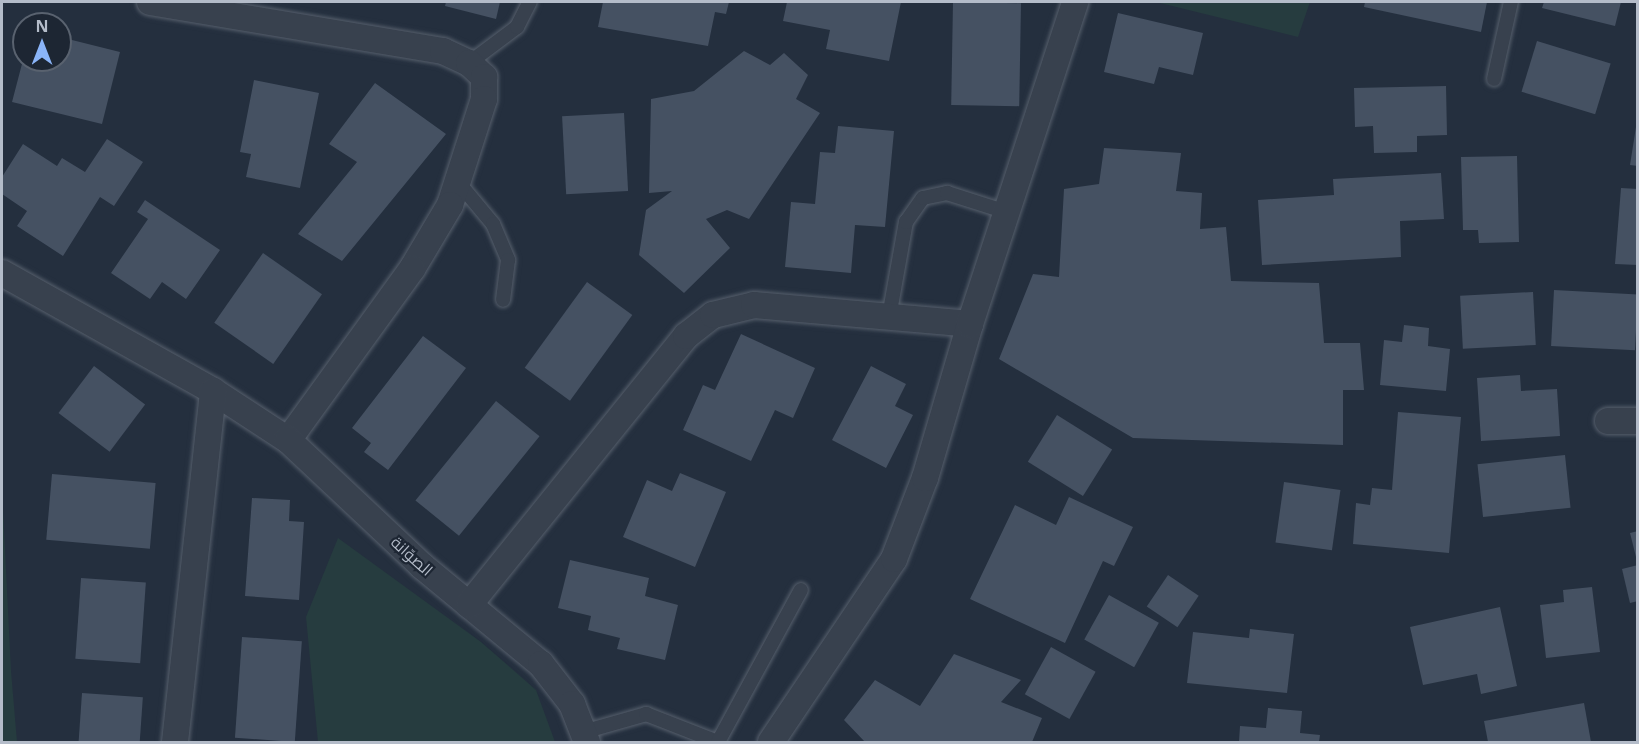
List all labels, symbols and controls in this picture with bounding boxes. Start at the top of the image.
north arrow [12,12,72,72]
text: N [35,15,49,37]
street label: الصوّانة [387,532,437,580]

